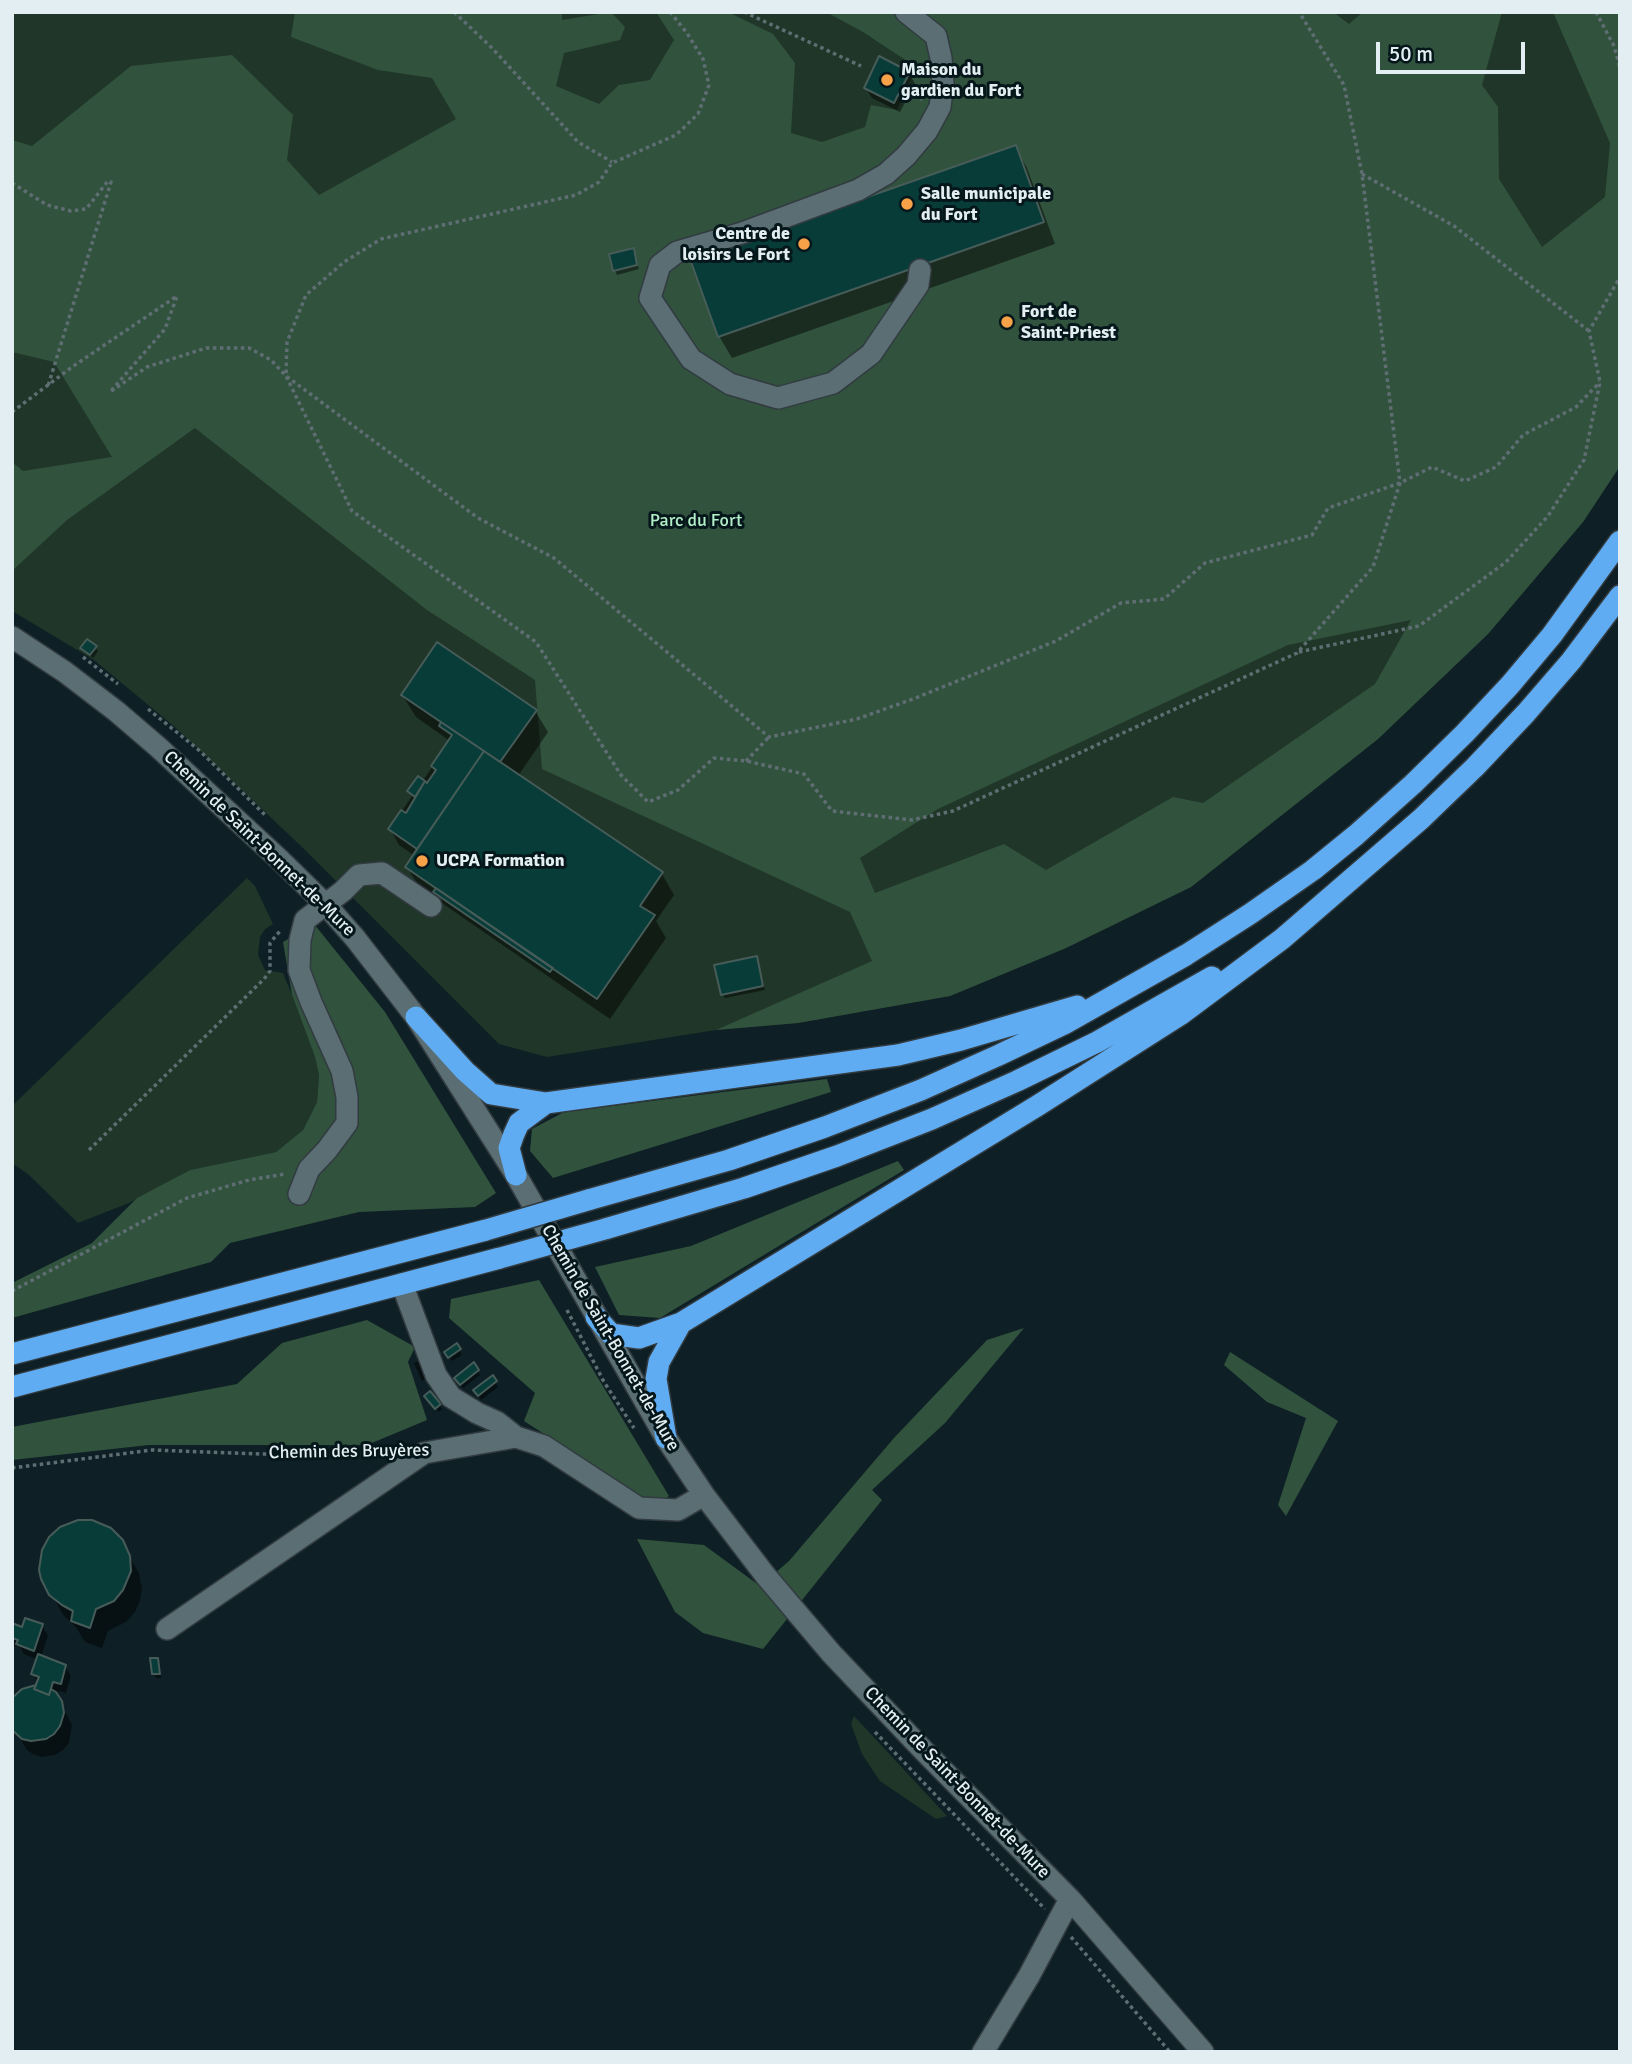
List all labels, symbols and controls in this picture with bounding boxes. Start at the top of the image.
scale bar [1380,28,1529,72]
text: 50 m [1389,41,1433,67]
place label: Maison du gardien du Fort [901,59,1021,102]
marker: Maison du gardien du Fort [879,72,895,88]
place label: Salle municipale du Fort [921,183,1051,226]
marker: Salle municipale du Fort [899,196,915,212]
place label: Centre de loisirs Le Fort [682,223,790,266]
marker: Centre de loisirs Le Fort [796,236,812,252]
place label: Fort de Saint-Priest [1021,301,1116,344]
marker: Fort de Saint-Priest [999,314,1015,330]
park label: Parc du Fort [650,510,742,532]
street label: Chemin de Saint-Bonnet-de-Mure [159,747,359,941]
place label: UCPA Formation [436,850,565,872]
marker: UCPA Formation [414,853,430,869]
street label: Chemin de Saint-Bonnet-de-Mure [536,1221,684,1455]
street label: Chemin des Bruyères [269,1440,429,1464]
street label: Chemin de Saint-Bonnet-de-Mure [860,1683,1054,1883]

